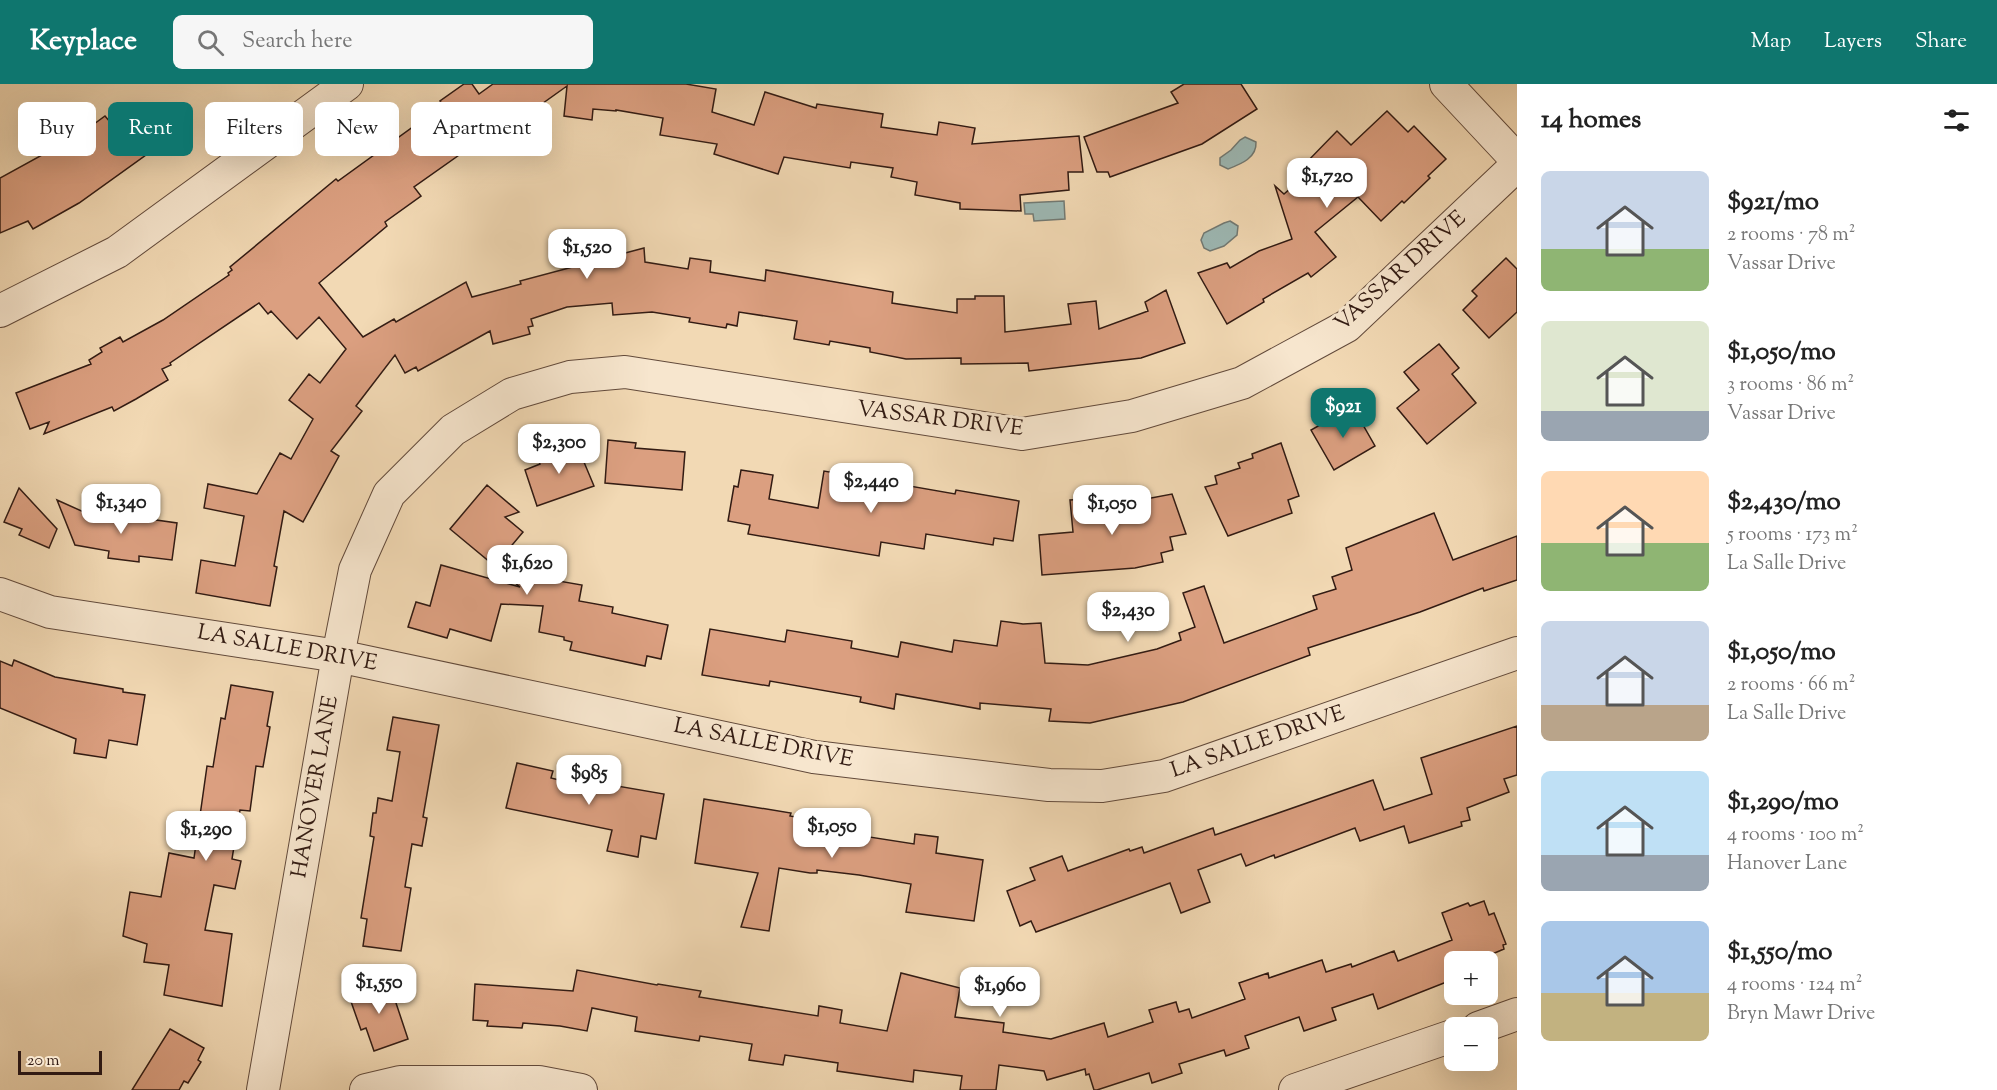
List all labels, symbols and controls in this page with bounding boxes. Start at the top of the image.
search box [173,15,593,69]
text: Keyplace [30,22,137,62]
icon: search [194,26,227,59]
text: Search here [242,26,352,58]
text: Map [1751,27,1791,57]
text: Layers [1824,27,1882,57]
text: Share [1915,27,1967,57]
chip: Buy [18,102,96,156]
chip: Rent [108,102,193,156]
chip: Filters [205,102,303,156]
chip: New [315,102,399,156]
chip: Apartment [411,102,552,156]
text: 14 homes [1541,102,1641,139]
icon: filters [1940,104,1973,137]
pin: $1,720 [1278,158,1376,209]
text: $1,720 [1301,163,1353,192]
text: $921/mo [1727,184,1819,221]
icon: home [1589,195,1661,267]
street label: VASSAR DRIVE [1328,204,1474,340]
text: 2 rooms · 78 m² [1727,221,1856,250]
pin: $1,520 [538,229,636,280]
text: $1,520 [562,234,612,263]
text: Vassar Drive [1727,250,1836,279]
text: $1,050/mo [1727,334,1836,371]
icon: home [1589,345,1661,417]
text: 3 rooms · 86 m² [1727,371,1854,400]
pin: $921 [1307,388,1379,439]
text: $921 [1325,393,1361,422]
street label: VASSAR DRIVE [855,394,1025,446]
text: Vassar Drive [1727,400,1836,429]
pin: $2,300 [510,424,608,475]
text: $2,300 [532,429,586,458]
pin: $2,440 [822,463,920,514]
text: $2,440 [843,468,899,497]
pin: $1,340 [72,484,170,535]
text: $2,430/mo [1727,484,1841,521]
pin: $1,050 [1063,485,1161,536]
text: $1,340 [95,489,147,518]
text: $1,050 [1087,490,1137,519]
icon: home [1589,495,1661,567]
text: 5 rooms · 173 m² [1727,521,1858,550]
pin: $1,620 [478,545,576,596]
text: $1,620 [501,550,553,579]
text: La Salle Drive [1727,550,1846,579]
pin: $2,430 [1079,592,1177,643]
text: $2,430 [1101,597,1155,626]
street label: LA SALLE DRIVE [195,617,379,681]
text: $1,050/mo [1727,634,1836,671]
icon: home [1589,645,1661,717]
text: 2 rooms · 66 m² [1727,671,1855,700]
street label: HANOVER LANE [284,693,348,881]
street label: LA SALLE DRIVE [1167,698,1349,788]
text: La Salle Drive [1727,700,1846,729]
street label: LA SALLE DRIVE [671,711,855,777]
pin: $985 [553,755,625,806]
text: $985 [570,760,608,789]
text: $1,290/mo [1727,784,1839,821]
icon: home [1589,795,1661,867]
pin: $1,050 [783,808,881,859]
pin: $1,290 [157,811,255,862]
text: $1,050 [807,813,857,842]
text: $1,290 [180,816,232,845]
text: 4 rooms · 100 m² [1727,821,1864,850]
text: Hanover Lane [1727,850,1847,879]
text: $1,550/mo [1727,934,1832,971]
icon: home [1589,945,1661,1017]
map controls [1444,951,1498,1071]
button: + [1444,951,1498,1005]
pin: $1,550 [330,964,428,1015]
pin: $1,960 [951,967,1049,1018]
text: $1,550 [355,969,403,998]
text: 4 rooms · 124 m² [1727,971,1862,1000]
text: $1,960 [974,972,1026,1001]
text: Bryn Mawr Drive [1727,1000,1875,1029]
button: − [1444,1017,1498,1071]
scale bar [18,1048,102,1076]
text: 20 m [27,1050,60,1073]

